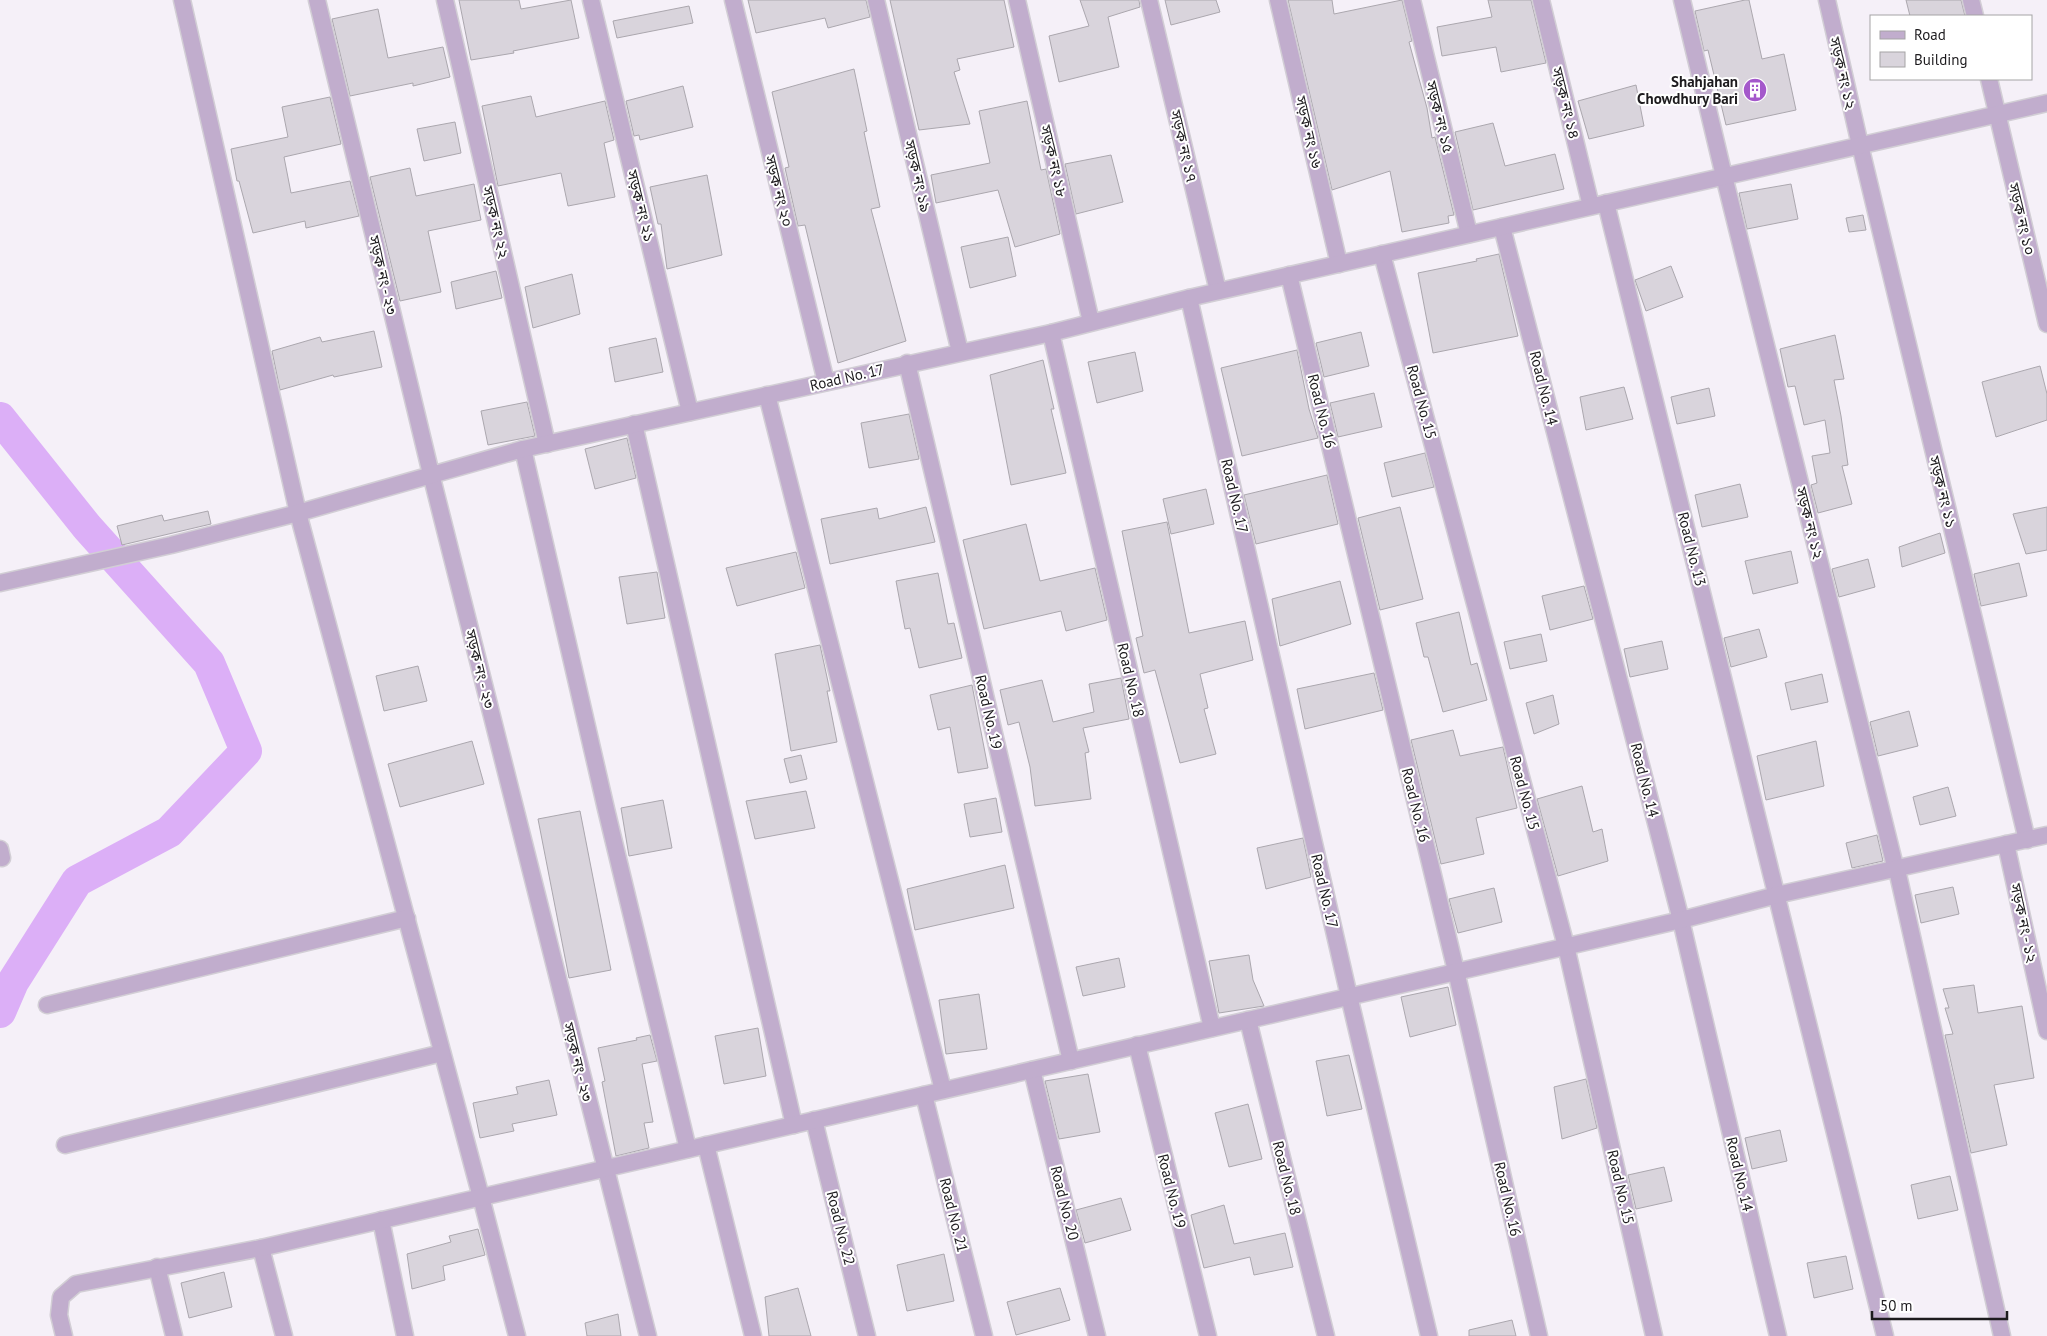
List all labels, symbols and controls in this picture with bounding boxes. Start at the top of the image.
legend [1870,15,2032,80]
text: Road [1914,25,1946,44]
street label: সড়ক নং ১২ [1825,34,1861,111]
text: Building [1914,50,1968,69]
street label: সড়ক নং ১৪ [1548,64,1584,141]
place label: Shahjahan Chowdhury Bari [1637,72,1738,108]
building icon: Shahjahan Chowdhury Bari [1742,77,1768,103]
street label: সড়ক নং ১৫ [1422,78,1458,155]
street label: সড়ক নং ১৬ [1291,93,1327,170]
street label: সড়ক নং ১৭ [1166,107,1202,184]
street label: সড়ক নং ১৮ [1036,122,1072,199]
street label: সড়ক নং ১৯ [900,137,936,214]
street label: সড়ক নং ২০ [761,152,797,229]
street label: সড়ক নং ২১ [623,167,659,244]
street label: সড়ক নং ১০ [2004,180,2040,257]
street label: সড়ক নং ২২ [478,183,514,260]
street label: সড়ক নং - ২৩ [364,233,401,316]
street label: Road No. 14 [1526,349,1562,427]
street label: Road No. 17 [808,359,886,395]
street label: Road No. 15 [1403,363,1441,441]
street label: Road No. 16 [1304,372,1340,450]
street label: সড়ক নং ১১ [1925,453,1961,530]
street label: Road No. 17 [1217,457,1253,535]
street label: সড়ক নং ১২ [1792,484,1828,561]
street label: Road No. 13 [1674,510,1710,588]
street label: সড়ক নং - ২৩ [461,627,499,710]
street label: Road No. 18 [1113,641,1149,719]
street label: Road No. 19 [971,673,1007,751]
street label: Road No. 14 [1627,741,1663,819]
street label: Road No. 15 [1506,754,1544,832]
street label: Road No. 16 [1398,766,1434,844]
street label: Road No. 17 [1307,852,1343,930]
street label: সড়ক নং - ১২ [2006,881,2042,964]
street label: সড়ক নং - ২৩ [559,1020,597,1103]
street label: Road No. 14 [1722,1135,1758,1213]
street label: Road No. 18 [1269,1139,1305,1217]
street label: Road No. 15 [1603,1148,1639,1226]
street label: Road No. 19 [1154,1152,1190,1230]
street label: Road No. 16 [1490,1160,1526,1238]
street label: Road No. 20 [1047,1164,1083,1242]
street label: Road No. 21 [936,1176,972,1254]
street label: Road No. 22 [823,1189,859,1267]
scale bar [1872,1288,2007,1320]
text: 50 m [1880,1296,1913,1315]

